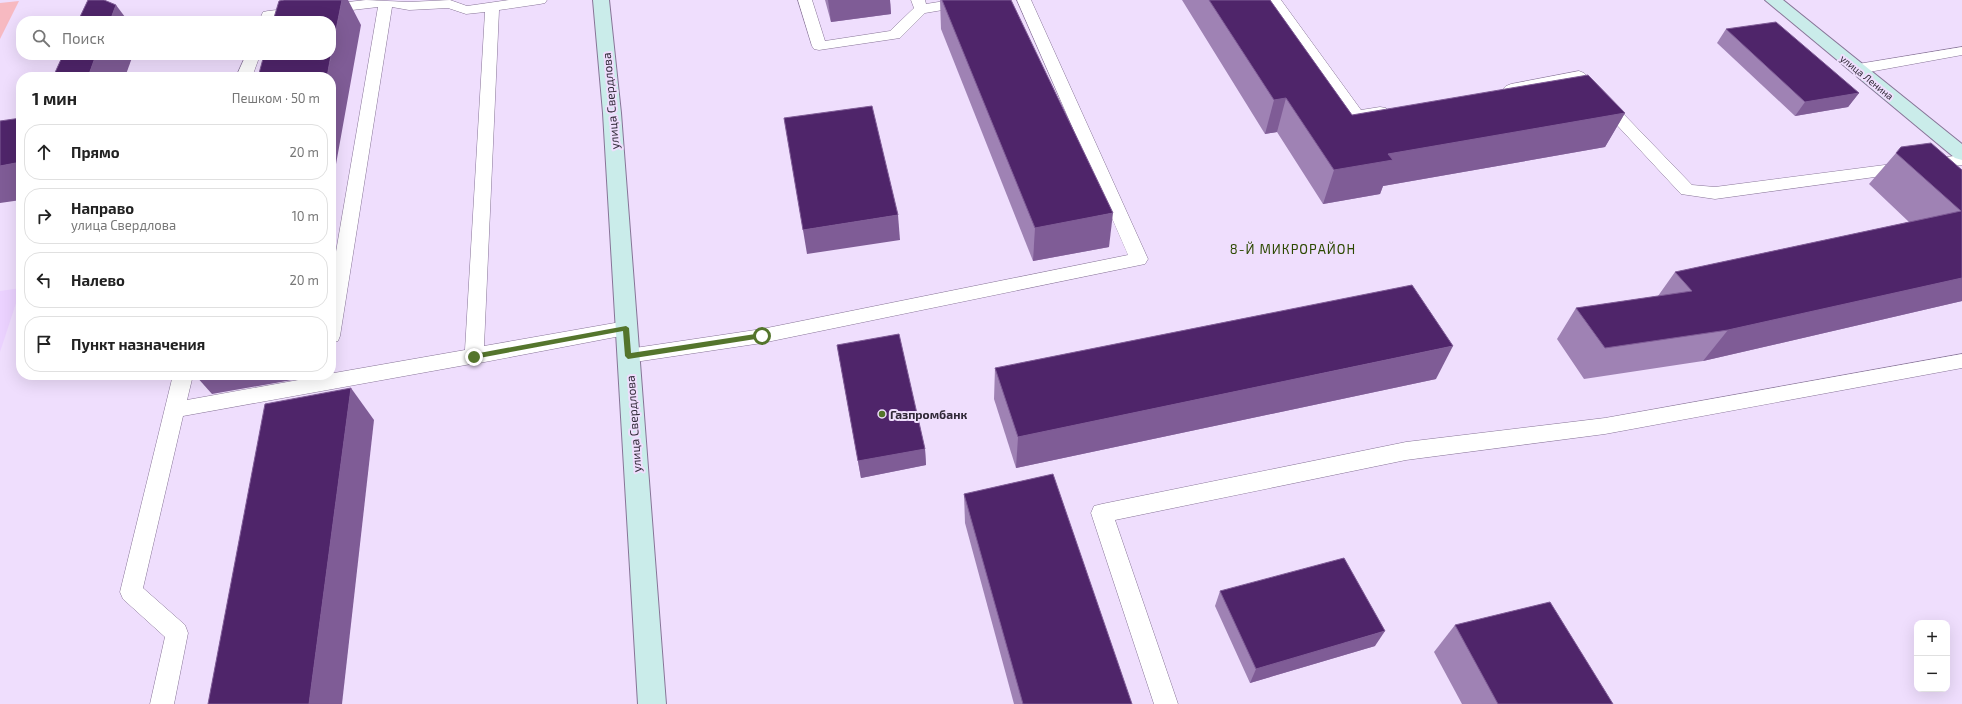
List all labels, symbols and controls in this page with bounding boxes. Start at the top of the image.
search box [16,16,336,60]
icon: search [30,27,52,49]
text: Поиск [62,29,105,47]
street label: улица Свердлова [599,52,622,150]
street label: улица Ленина [1837,52,1896,103]
text: 1 мин [32,88,77,108]
text: Пешком · 50 m [232,90,320,106]
icon: ahead [33,141,55,163]
text: Прямо [71,143,120,161]
text: 20 m [290,144,319,160]
text: Направо [71,199,134,217]
icon: right [33,205,55,227]
text: 10 m [292,208,319,224]
text: улица Свердлова [71,217,176,233]
district label: 8-Й МИКРОРАЙОН [1230,241,1356,257]
icon: left [33,269,55,291]
text: Налево [71,271,125,289]
text: 20 m [290,272,319,288]
route start [753,327,771,345]
icon: arrive [33,333,55,355]
text: Пункт назначения [71,335,205,353]
route end [465,348,483,366]
street label: улица Свердлова [623,375,644,473]
place label: Газпромбанк [890,407,967,421]
marker: Газпромбанк [877,409,887,419]
map controls [1914,620,1950,692]
button: + [1914,620,1950,656]
button: − [1914,656,1950,692]

